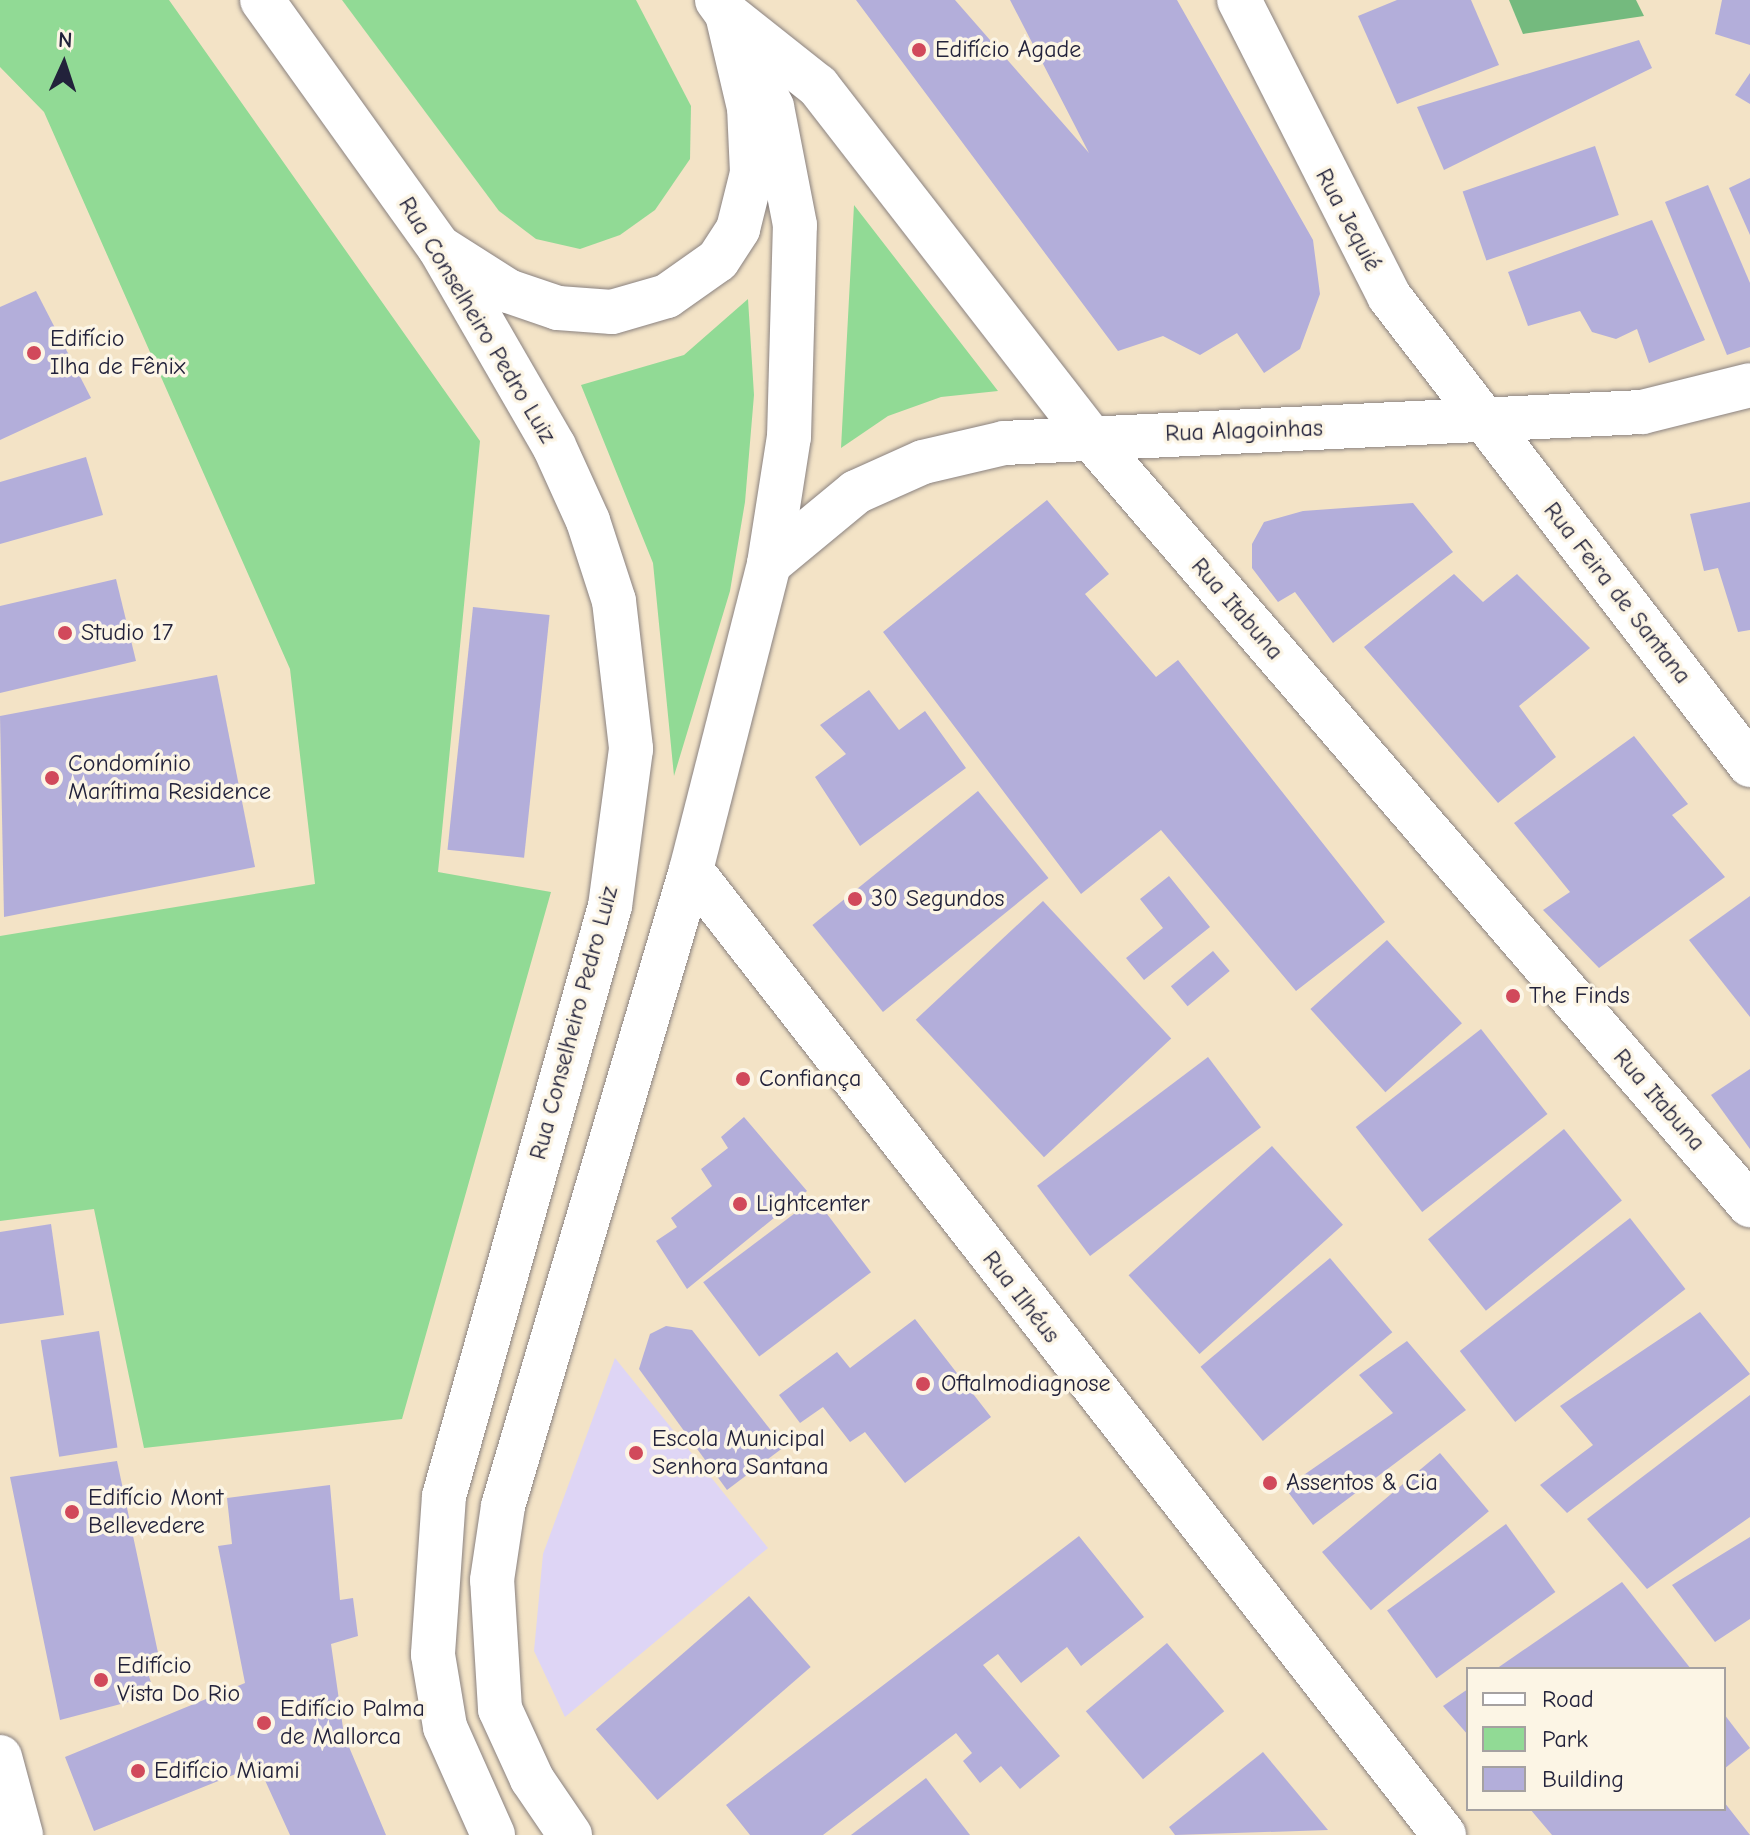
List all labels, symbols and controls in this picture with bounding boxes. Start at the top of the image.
north arrow [24,24,104,104]
text: N [57,27,73,53]
place label: Edifício Agade [935,36,1081,64]
marker: Edifício Agade [910,41,928,59]
street label: Rua Jequié [1309,164,1387,276]
street label: Rua Conselheiro Pedro Luiz [392,192,562,448]
place label: Edifício Ilha de Fênix [50,325,185,381]
marker: Edifício Ilha de Fênix [25,344,43,362]
street label: Rua Alagoinhas [1165,414,1323,448]
street label: Rua Feira de Santana [1537,497,1697,689]
street label: Rua Itabuna [1185,552,1289,666]
place label: Studio 17 [81,619,173,647]
marker: Studio 17 [56,624,74,642]
place label: Condomínio Marítima Residence [68,750,271,806]
marker: Condomínio Marítima Residence [43,769,61,787]
street label: Rua Conselheiro Pedro Luiz [524,883,624,1163]
place label: 30 Segundos [871,885,1005,913]
marker: 30 Segundos [846,890,864,908]
place label: The Finds [1529,982,1630,1010]
marker: The Finds [1504,987,1522,1005]
street label: Rua Itabuna [1607,1043,1711,1157]
place label: Confiança [759,1065,861,1093]
marker: Confiança [734,1070,752,1088]
place label: Lightcenter [756,1190,870,1218]
marker: Lightcenter [731,1195,749,1213]
street label: Rua Ilhéus [976,1245,1066,1349]
place label: Oftalmodiagnose [941,1370,1110,1398]
marker: Oftalmodiagnose [912,1373,934,1395]
place label: Escola Municipal Senhora Santana [652,1425,829,1481]
marker: Escola Municipal Senhora Santana [627,1444,645,1462]
place label: Assentos & Cia [1286,1469,1438,1497]
marker: Assentos & Cia [1261,1474,1279,1492]
place label: Edifício Mont Bellevedere [88,1484,223,1540]
marker: Edifício Mont Bellevedere [63,1503,81,1521]
place label: Edifício Vista Do Rio [117,1652,240,1708]
legend [1466,1667,1726,1811]
marker: Edifício Vista Do Rio [92,1671,110,1689]
text: Road [1542,1685,1594,1713]
place label: Edifício Palma de Mallorca [280,1695,425,1751]
marker: Edifício Palma de Mallorca [255,1714,273,1732]
text: Park [1542,1725,1588,1753]
place label: Edifício Miami [154,1757,300,1785]
marker: Edifício Miami [129,1762,147,1780]
text: Building [1542,1765,1624,1793]

